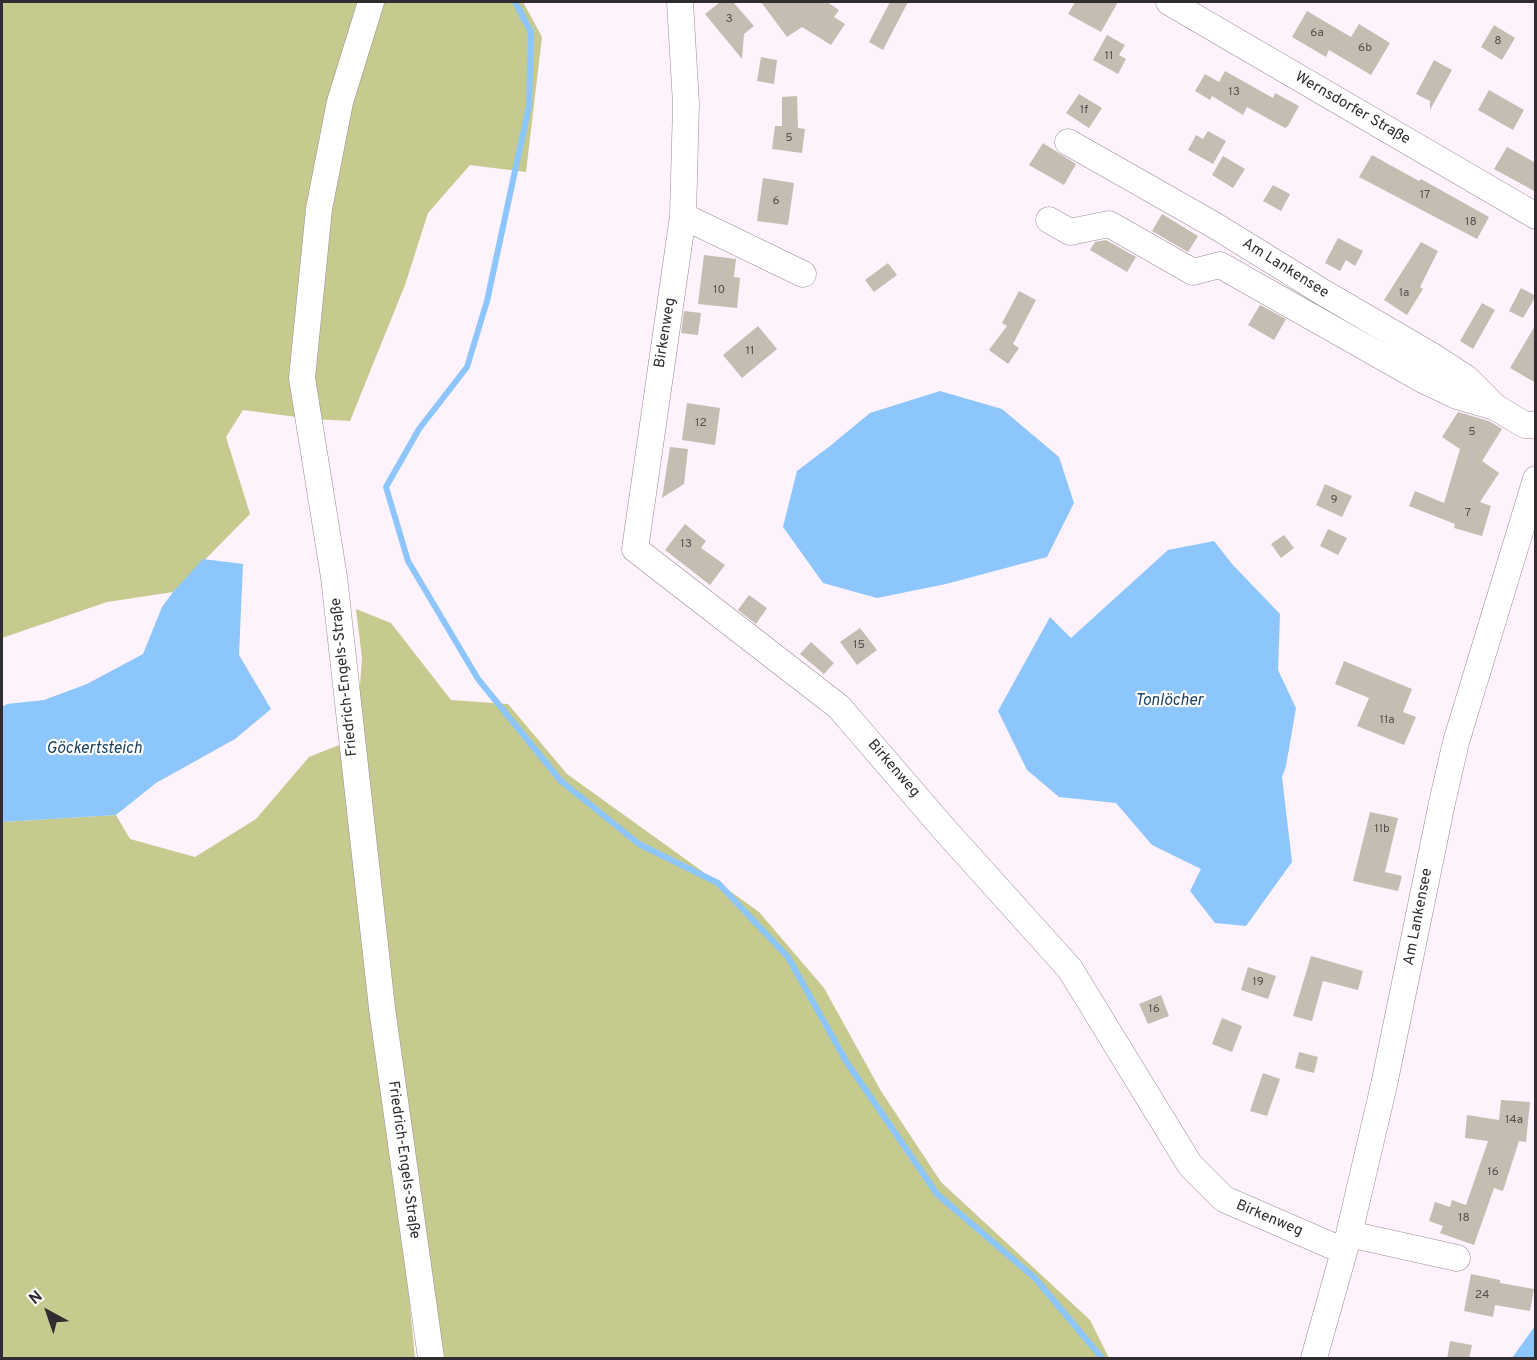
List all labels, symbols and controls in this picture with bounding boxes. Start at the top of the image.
house number: 3 [725,13,733,27]
house number: 6a [1310,27,1324,41]
house number: 8 [1494,35,1502,49]
house number: 6b [1358,42,1372,56]
house number: 11 [1105,50,1113,64]
street label: Wernsdorfer Straße [1291,69,1413,149]
house number: 13 [1228,86,1240,100]
house number: 1f [1080,104,1088,118]
house number: 5 [785,132,793,146]
house number: 17 [1420,189,1430,203]
house number: 6 [772,195,780,209]
house number: 18 [1465,216,1477,230]
street label: Am Lankensee [1238,235,1332,303]
house number: 10 [713,284,725,298]
house number: 1a [1399,287,1409,301]
street label: Birkenweg [652,297,680,369]
house number: 11 [746,345,754,359]
house number: 12 [695,417,707,431]
house number: 5 [1468,426,1476,440]
house number: 9 [1330,494,1338,508]
house number: 7 [1465,507,1471,521]
house number: 13 [680,538,692,552]
street label: Friedrich-Engels-Straße [328,597,362,757]
house number: 15 [853,639,865,653]
water label: Tonlöcher [1135,692,1203,712]
house number: 11a [1380,714,1394,728]
street label: Birkenweg [863,736,923,802]
water label: Göckertsteich [46,740,142,760]
house number: 11b [1374,823,1390,837]
street label: Am Lankensee [1401,867,1437,967]
house number: 19 [1252,976,1264,990]
house number: 16 [1148,1003,1160,1017]
street label: Friedrich-Engels-Straße [383,1080,423,1240]
house number: 14a [1505,1114,1523,1128]
house number: 16 [1487,1166,1499,1180]
street label: Birkenweg [1233,1197,1305,1241]
house number: 18 [1458,1212,1470,1226]
north arrow [18,1282,78,1342]
text: N [26,1287,47,1310]
house number: 24 [1475,1289,1489,1303]

